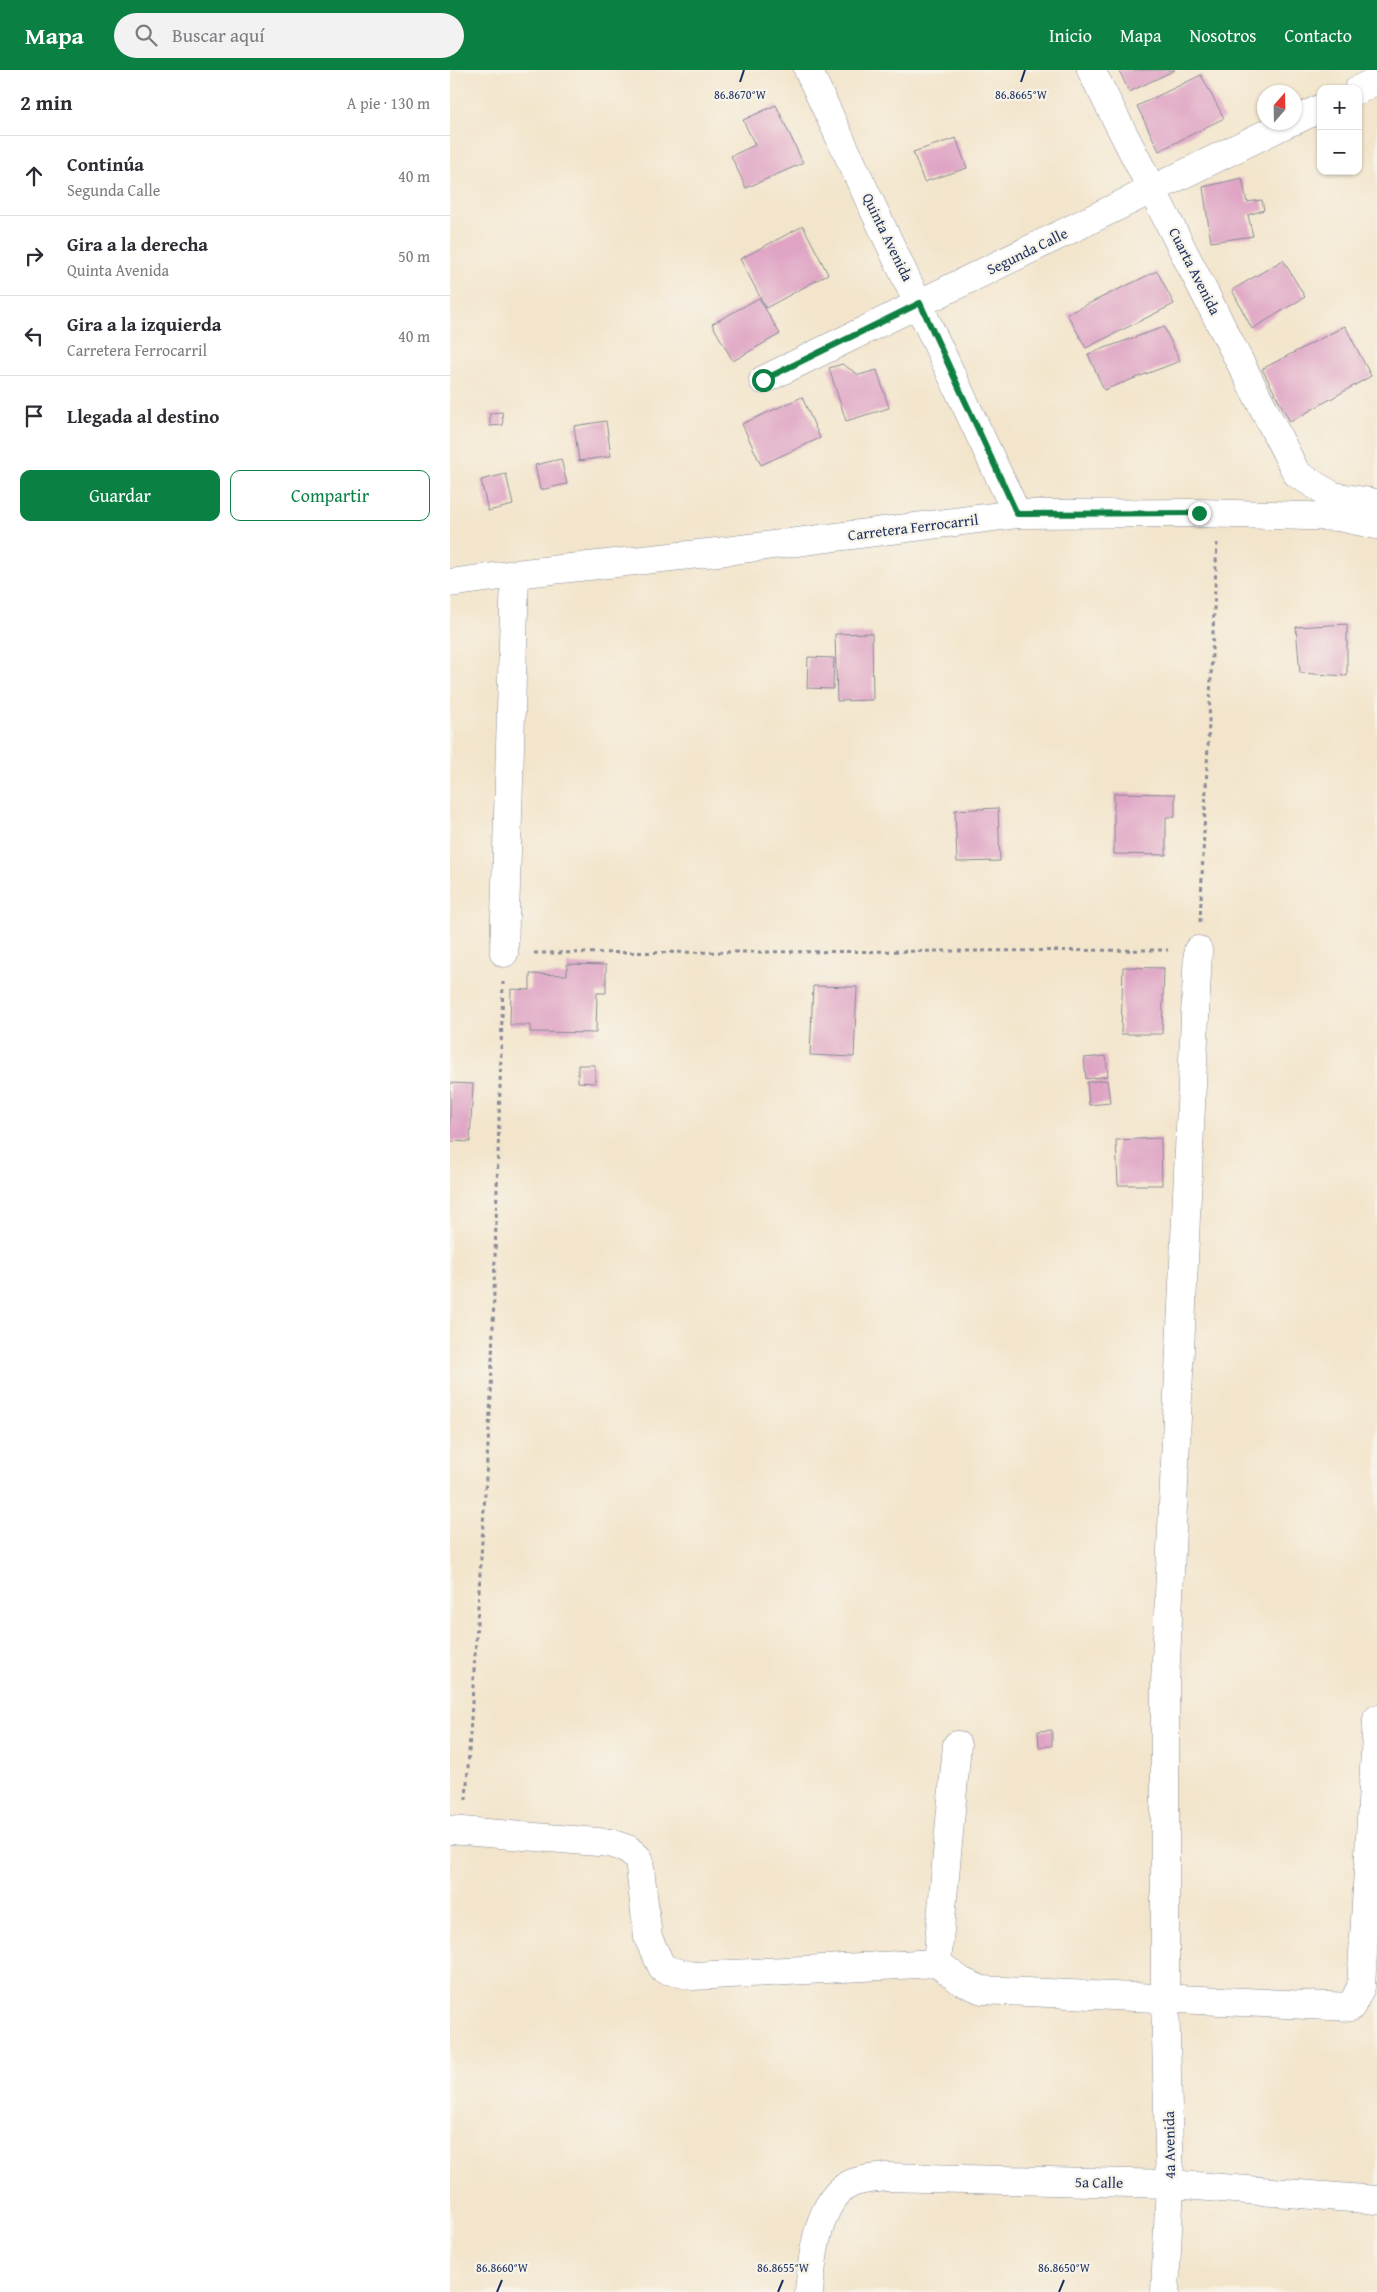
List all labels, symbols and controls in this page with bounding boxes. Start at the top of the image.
search box [114,13,464,58]
text: Mapa [25,18,84,53]
icon: search [132,21,160,49]
text: Buscar aquí [172,21,265,49]
text: Inicio [1049,22,1092,49]
text: Mapa [1120,22,1161,49]
text: Nosotros [1189,22,1257,49]
text: Contacto [1285,22,1352,49]
north arrow [1257,85,1302,130]
map controls [1317,85,1362,175]
button: + [1317,85,1362,130]
text: 86.8670°W [714,86,767,103]
text: 86.8665°W [995,86,1048,103]
text: 2 min [20,87,72,118]
text: A pie · 130 m [347,91,430,115]
button: − [1317,130,1362,175]
text: Continúa [67,150,144,178]
icon: ahead [20,162,48,190]
text: 40 m [398,164,430,188]
text: Segunda Calle [67,178,160,202]
street label: Quinta Avenida [858,189,918,285]
street label: Segunda Calle [983,222,1071,280]
street label: Cuarta Avenida [1164,224,1226,318]
text: Gira a la derecha [67,230,208,258]
icon: right [20,242,48,270]
text: 50 m [398,244,430,268]
text: Quinta Avenida [67,258,169,282]
text: Gira a la izquierda [67,310,222,338]
icon: left [20,322,48,350]
text: 40 m [398,324,430,348]
text: Carretera Ferrocarril [67,338,207,362]
route start [752,369,775,392]
icon: arrive [20,402,48,430]
text: Llegada al destino [67,402,219,430]
button: Guardar [20,470,220,521]
button: Compartir [230,470,430,521]
route end [1188,502,1211,525]
street label: Carretera Ferrocarril [847,509,979,545]
street label: 4a Avenida [1158,2111,1180,2179]
street label: 5a Calle [1075,2171,1123,2193]
text: 86.8660°W [476,2259,529,2276]
text: 86.8655°W [757,2259,810,2276]
text: 86.8650°W [1038,2259,1091,2276]

